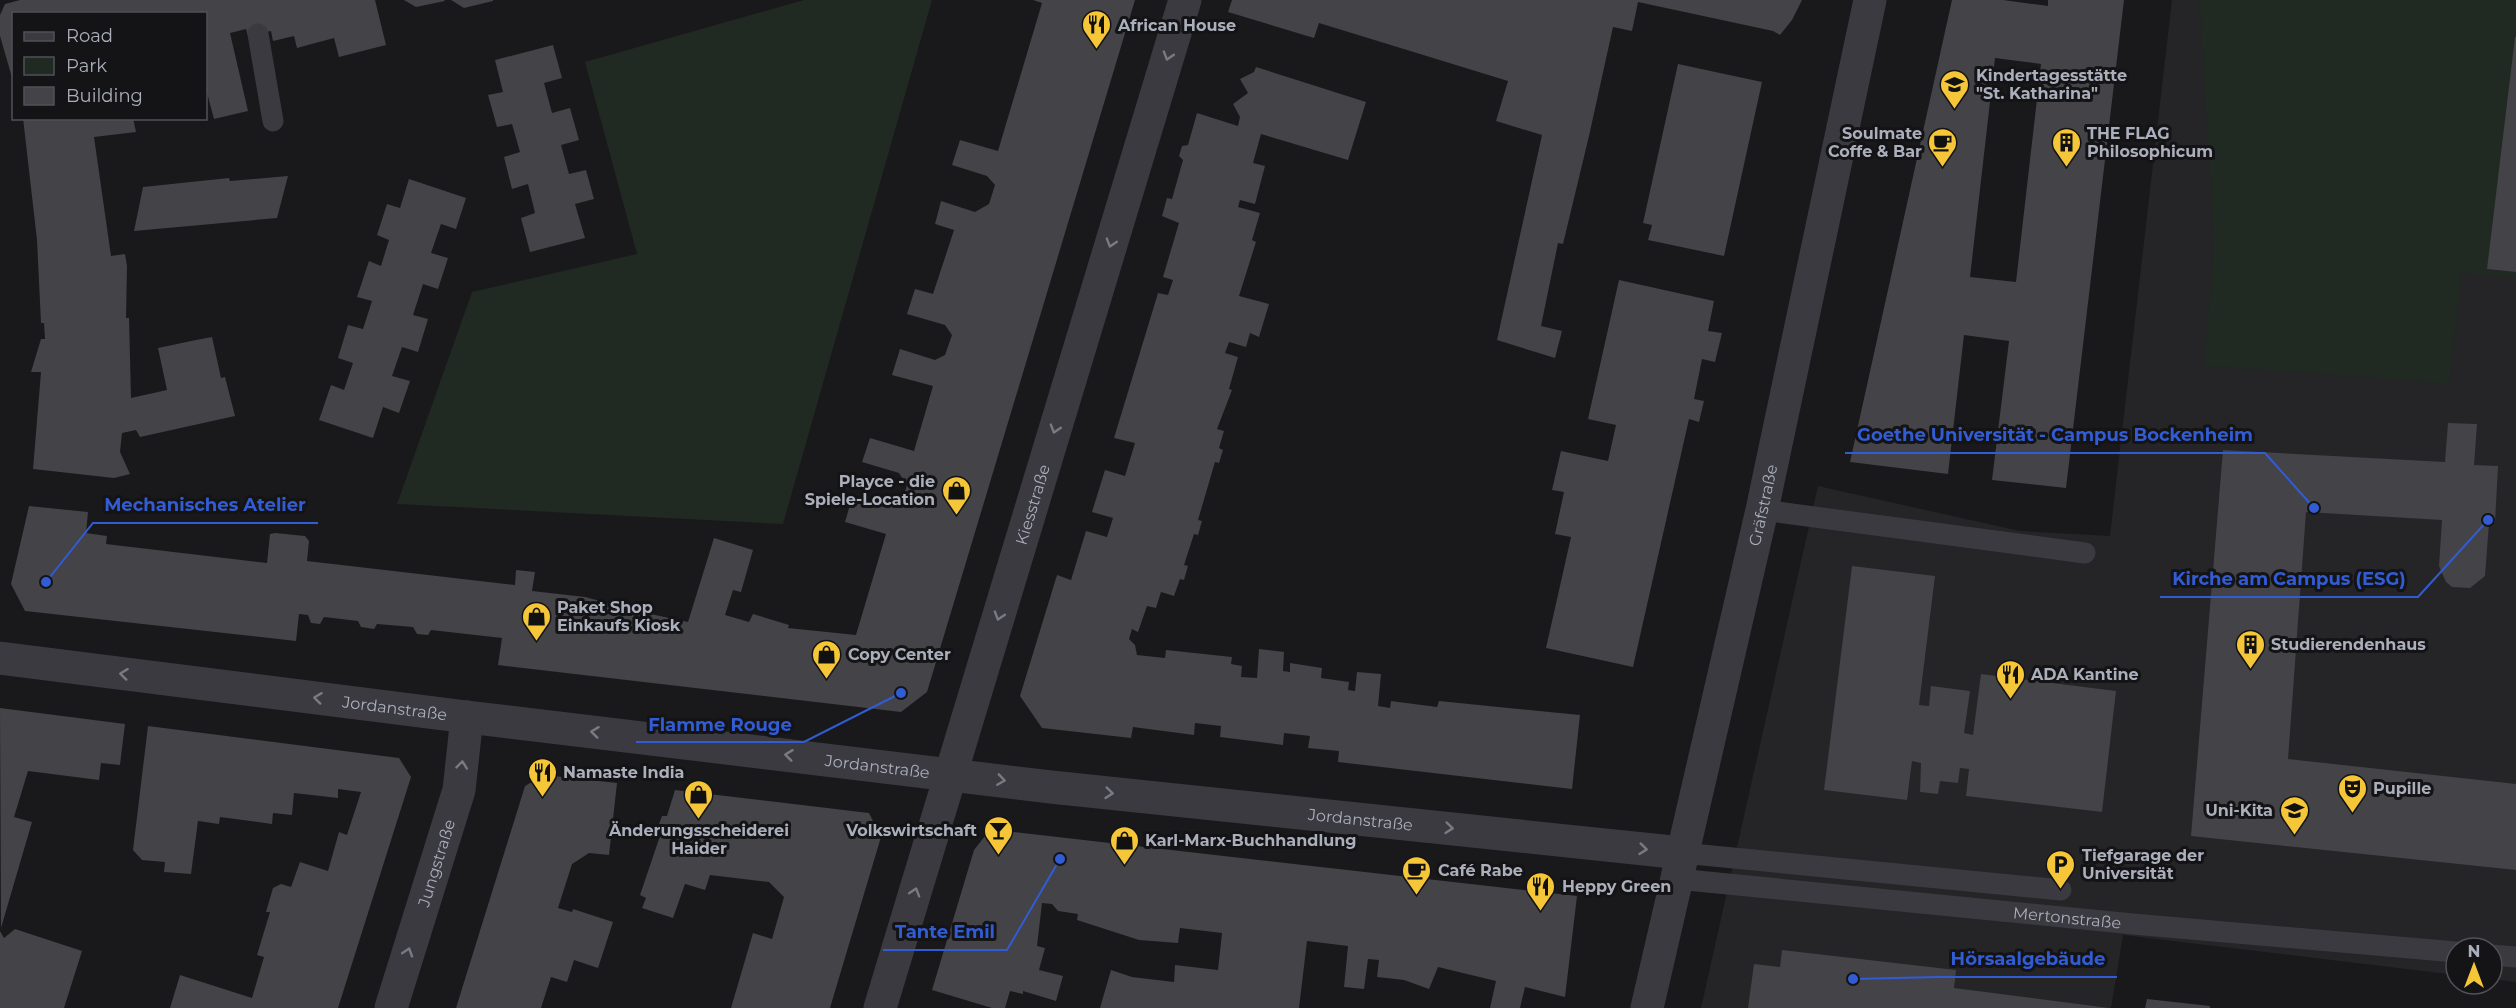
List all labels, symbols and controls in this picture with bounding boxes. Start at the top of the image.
restaurant icon: African House [1081,9,1113,51]
legend [12,12,207,120]
place label: African House [1117,16,1236,35]
text: Road [66,25,113,47]
one-way arrow [1163,50,1175,61]
text: Park [66,55,107,77]
place label: Kindertagesstätte "St. Katharina" [1976,66,2127,103]
school or university icon: Kindertagesstätte "St. Katharina" [1939,68,1971,110]
text: Building [66,85,143,107]
place label: Soulmate Coffe & Bar [1828,124,1922,161]
place label: THE FLAG Philosophicum [2087,124,2213,161]
cafe icon: Soulmate Coffe & Bar [1927,126,1959,168]
building icon: THE FLAG Philosophicum [2050,126,2082,168]
one-way arrow [1106,237,1118,248]
callout: Goethe Universität - Campus Bockenheim [1845,417,2265,453]
one-way arrow [1050,423,1062,434]
text: Goethe Universität - Campus Bockenheim [1857,424,2253,446]
street label: Kiesstraße [1012,462,1054,547]
street label: Gräfstraße [1745,463,1781,548]
place label: Playce - die Spiele-Location [805,472,935,509]
shop icon: Playce - die Spiele-Location [940,474,972,516]
callout: Mechanisches Atelier [93,487,318,523]
text: Mechanisches Atelier [104,494,306,516]
callout: Kirche am Campus (ESG) [2160,561,2418,597]
text: Kirche am Campus (ESG) [2172,568,2406,590]
place label: Paket Shop Einkaufs Kiosk [557,598,681,635]
shop icon: Paket Shop Einkaufs Kiosk [520,600,552,642]
one-way arrow [993,610,1006,621]
building icon: Studierendenhaus [2234,628,2266,670]
place label: Studierendenhaus [2271,635,2426,654]
shop icon: Copy Center [811,638,843,680]
place label: Copy Center [848,645,951,664]
restaurant icon: ADA Kantine [1994,658,2026,700]
place label: ADA Kantine [2030,665,2139,684]
one-way arrow [120,668,129,681]
street label: Jordanstraße [340,692,448,724]
one-way arrow [313,693,323,705]
callout: Flamme Rouge [636,706,804,742]
text: Flamme Rouge [648,714,792,736]
one-way arrow [590,726,599,739]
one-way arrow [784,749,793,761]
street label: Jordanstraße [823,751,931,782]
restaurant icon: Namaste India [526,756,558,798]
one-way arrow [455,761,468,770]
place label: Namaste India [563,763,684,782]
theatre icon: Pupille [2336,772,2368,814]
one-way arrow [996,773,1006,786]
shop icon: Änderungsscheiderei Haider [683,778,715,820]
place label: Pupille [2373,779,2431,798]
one-way arrow [1105,786,1114,799]
school or university icon: Uni-Kita [2278,794,2310,836]
place label: Uni-Kita [2205,801,2273,820]
street label: Jordanstraße [1306,805,1414,835]
bar icon: Volkswirtschaft [982,814,1014,856]
street label: Jungstraße [414,817,459,910]
place label: Änderungsscheiderei Haider [608,821,789,858]
place label: Volkswirtschaft [845,821,977,840]
one-way arrow [1445,822,1454,834]
shop icon: Karl-Marx-Buchhandlung [1108,824,1140,866]
place label: Karl-Marx-Buchhandlung [1145,831,1357,850]
one-way arrow [1639,842,1648,855]
place label: Tiefgarage der Universität [2082,846,2204,883]
parking icon: Tiefgarage der Universität [2045,848,2077,890]
cafe icon: Café Rabe [1401,854,1433,896]
place label: Café Rabe [1438,861,1523,880]
restaurant icon: Heppy Green [1525,870,1557,912]
place label: Heppy Green [1562,877,1671,896]
one-way arrow [908,887,920,898]
street label: Mertonstraße [2012,903,2122,933]
callout: Tante Emil [883,914,1007,950]
text: Tante Emil [895,921,995,943]
north arrow [2444,936,2504,996]
callout: Hörsaalgebäude [1938,941,2117,977]
text: N [2468,942,2480,961]
one-way arrow [401,947,413,958]
text: Hörsaalgebäude [1951,948,2105,970]

